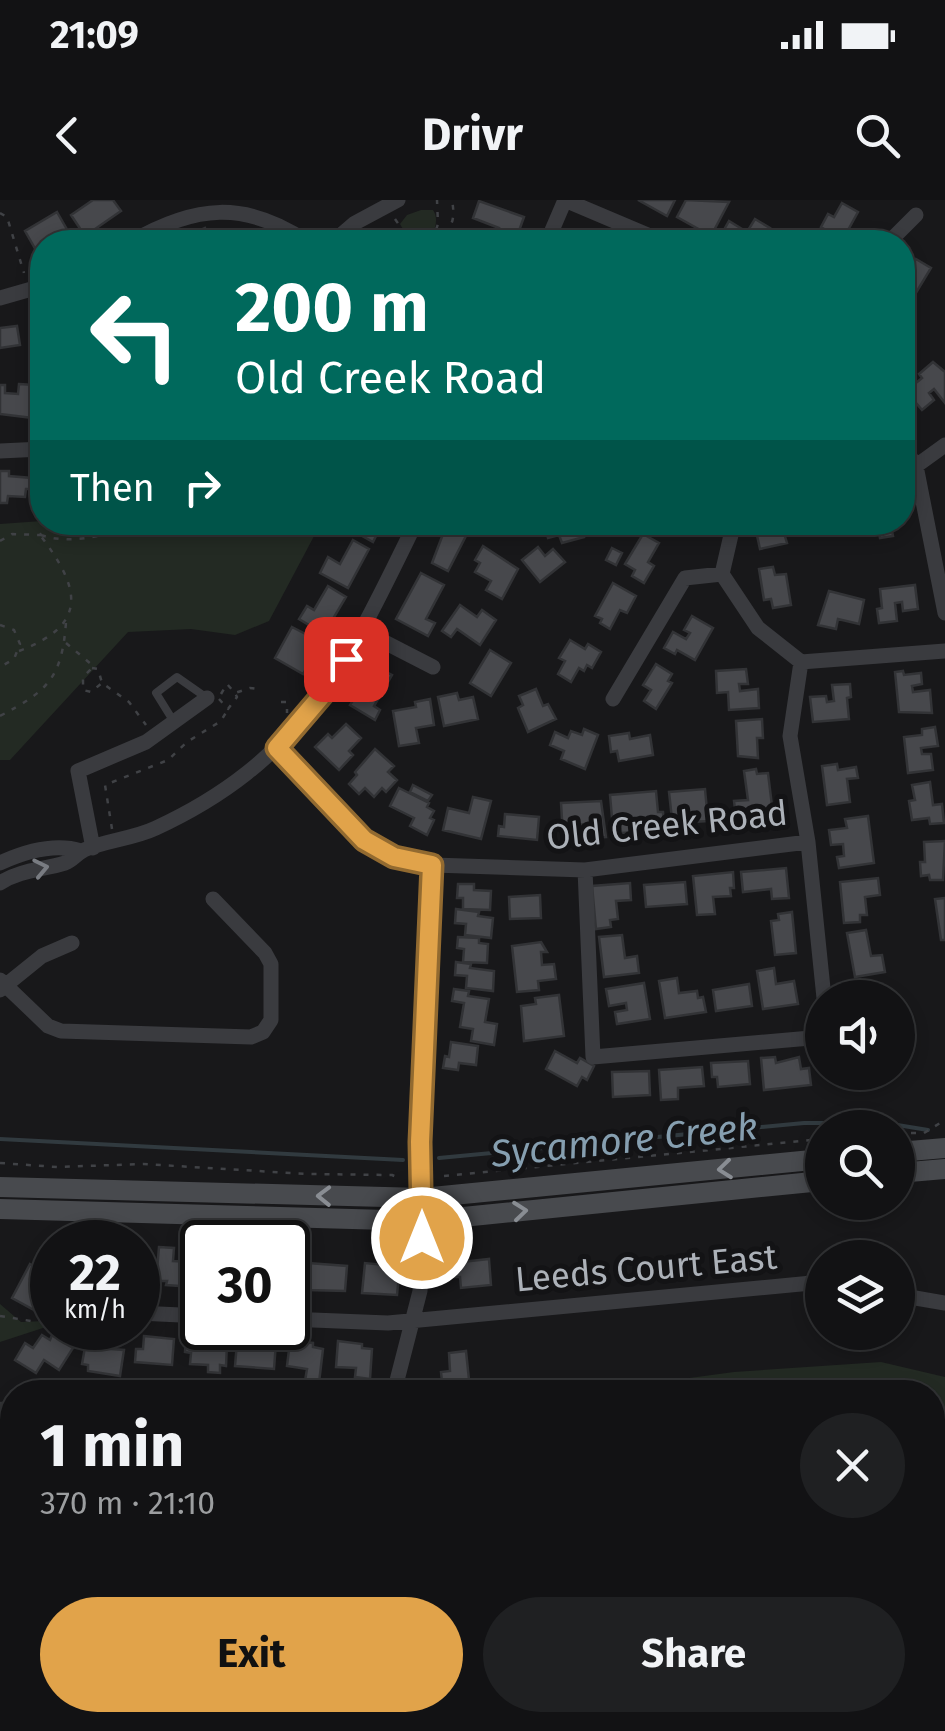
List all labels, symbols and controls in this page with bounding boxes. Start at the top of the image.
text: 21:09 [50,12,139,58]
icon: back [40,108,95,163]
text: Drivr [422,108,523,162]
icon: search [850,108,905,163]
text: 200 m [235,266,429,350]
icon: left [70,270,200,400]
text: Old Creek Road [235,351,546,405]
icon: right [175,460,230,515]
text: Then [70,465,155,511]
pin [304,617,389,702]
icon: arrive [319,632,374,687]
street label: Old Creek Road [544,791,790,859]
one-way arrow [32,859,49,880]
map controls [805,980,915,1350]
button: sound [805,980,915,1090]
water label: Sycamore Creek [487,1103,760,1177]
button: search [805,1110,915,1220]
one-way arrow [717,1157,733,1179]
one-way arrow [316,1185,332,1206]
position arrow [370,1186,474,1290]
one-way arrow [512,1201,528,1223]
speed limit sign: 30 [180,1220,310,1350]
street label: Leeds Court East [513,1236,779,1300]
button: layers [805,1240,915,1350]
text: 22 [69,1243,121,1303]
text: km/h [64,1295,126,1325]
text: 1 min [40,1410,184,1482]
button: close [800,1413,905,1518]
text: 370 m · 21:10 [40,1484,215,1522]
button: Exit [40,1597,463,1712]
button: Share [483,1597,905,1712]

